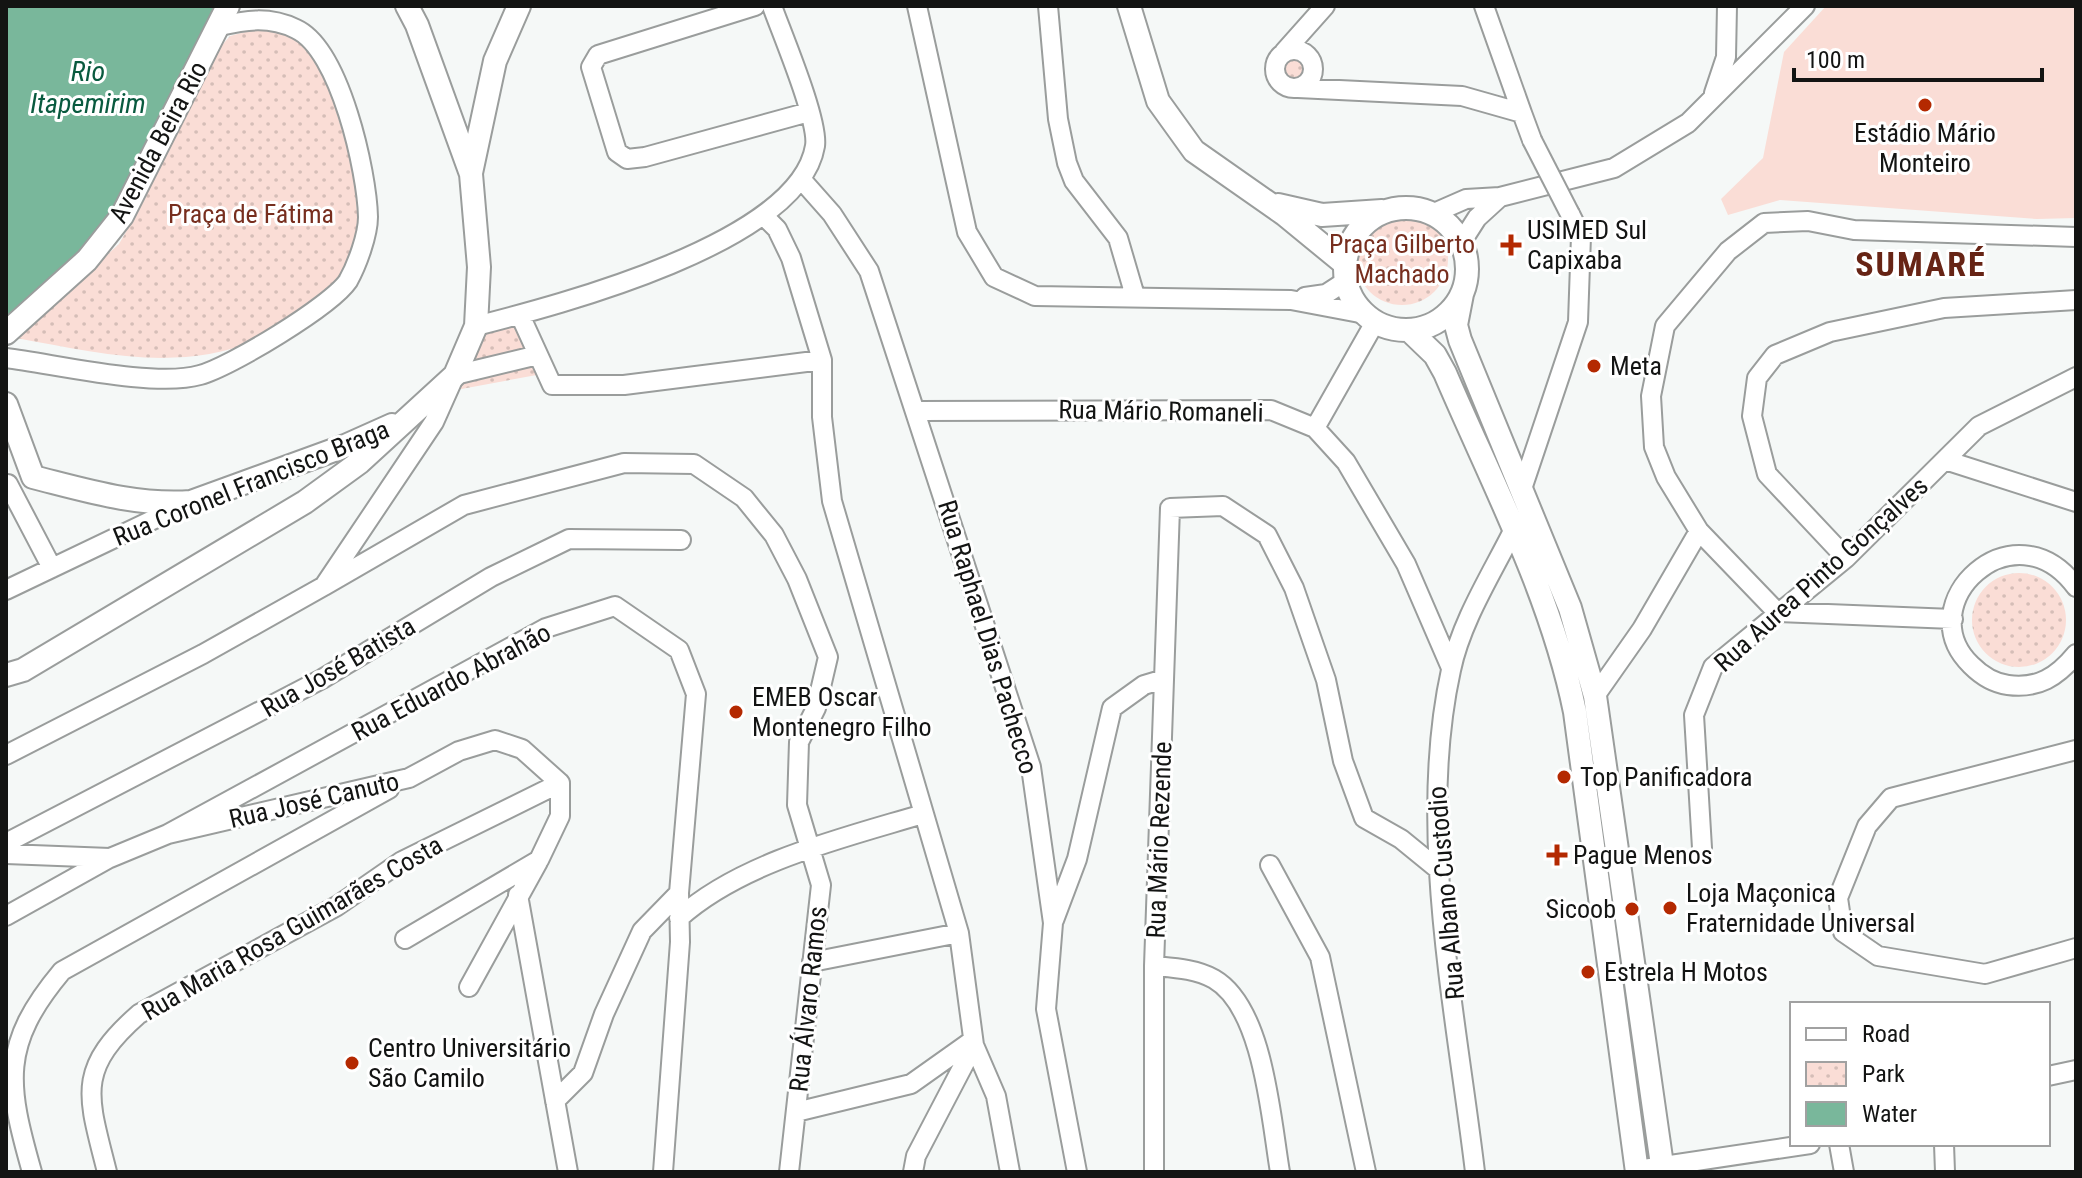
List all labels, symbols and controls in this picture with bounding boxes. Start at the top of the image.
scale bar [1794,32,2042,82]
text: 100 m [1806,46,1865,74]
water label: Rio Itapemirim [30,55,146,120]
street label: Avenida Beira Rio [103,56,213,228]
marker: Estádio Mário Monteiro [1916,96,1934,114]
place label: Estádio Mário Monteiro [1854,118,1996,178]
park label: Praça de Fátima [168,199,334,229]
place label: USIMED Sul Capixaba [1527,215,1647,275]
park label: Praça Gilberto Machado [1329,229,1475,289]
marker: USIMED Sul Capixaba [1502,236,1520,254]
district label: SUMARÉ [1855,244,1987,284]
place label: Meta [1610,351,1662,381]
marker: Meta [1585,357,1603,375]
street label: Rua Mário Romaneli [1058,394,1264,428]
street label: Rua Coronel Francisco Braga [109,414,393,552]
street label: Rua Aurea Pinto Gonçalves [1708,470,1934,678]
street label: Rua Raphael Dias Pachecco [932,497,1044,777]
street label: Rua José Batista [256,611,420,723]
street label: Rua Eduardo Abrahão [347,617,555,747]
place label: EMEB Oscar Montenegro Filho [752,682,932,742]
marker: EMEB Oscar Montenegro Filho [727,703,745,721]
street label: Rua Mário Rezende [1141,741,1177,939]
place label: Top Panificadora [1580,762,1752,792]
street label: Rua José Canuto [226,766,402,834]
marker: Top Panificadora [1555,768,1573,786]
street label: Rua Albano Custodio [1422,785,1470,1001]
street label: Rua Maria Rosa Guimarães Costa [136,830,448,1026]
place label: Pague Menos [1573,840,1713,870]
marker: Pague Menos [1548,846,1566,864]
place label: Loja Maçonica Fraternidade Universal [1686,878,1915,938]
place label: Sicoob [1546,894,1616,924]
marker: Loja Maçonica Fraternidade Universal [1661,899,1679,917]
marker: Sicoob [1623,900,1641,918]
street label: Rua Álvaro Ramos [783,905,833,1093]
place label: Estrela H Motos [1604,957,1768,987]
marker: Estrela H Motos [1579,963,1597,981]
legend [1790,1002,2050,1146]
text: Road [1862,1020,1910,1048]
place label: Centro Universitário São Camilo [368,1033,571,1093]
marker: Centro Universitário São Camilo [343,1054,361,1072]
text: Park [1862,1060,1905,1088]
text: Water [1862,1100,1917,1128]

